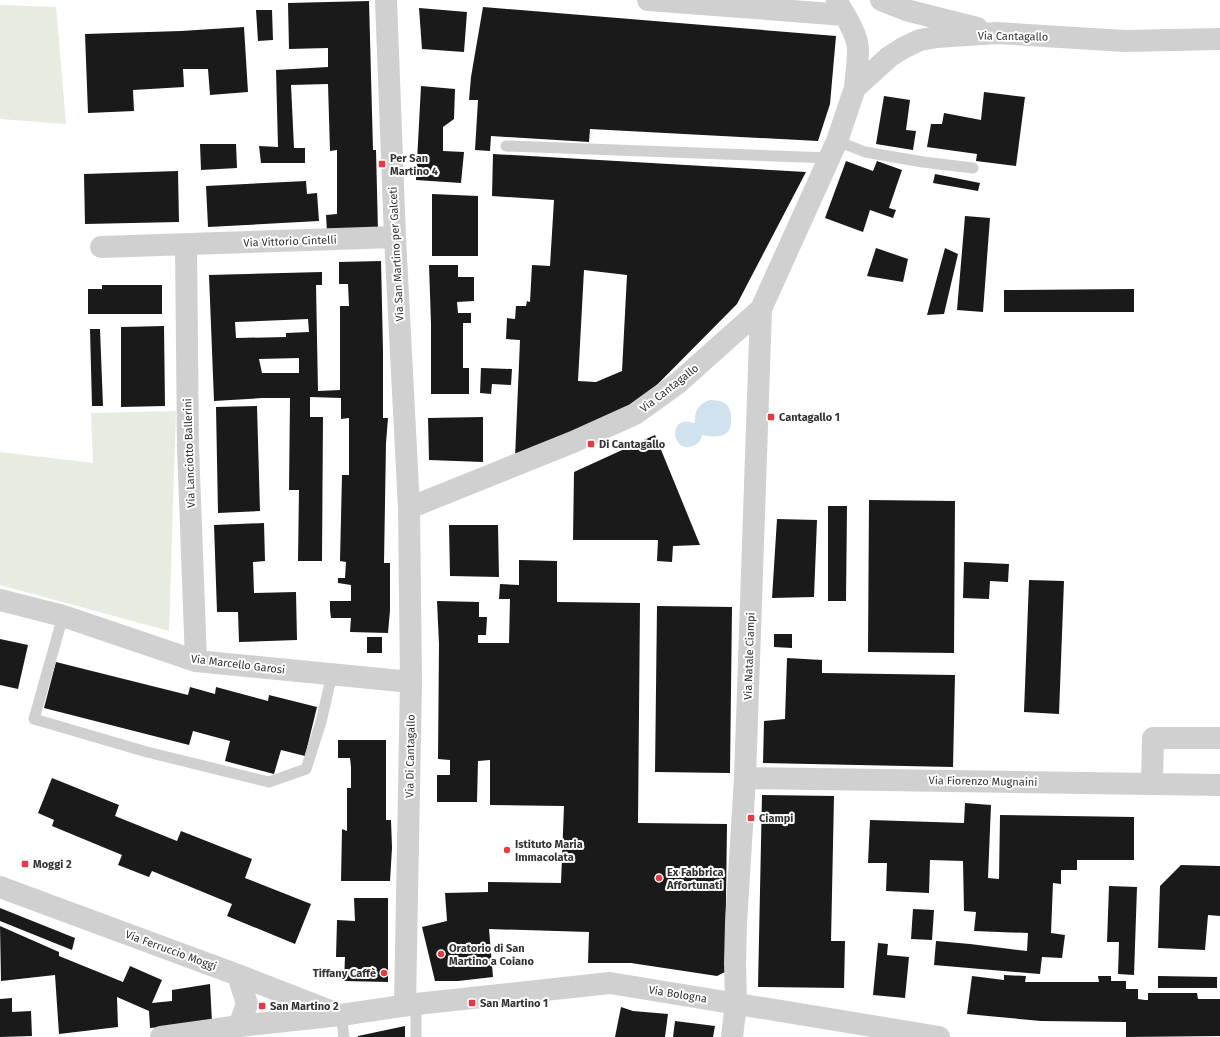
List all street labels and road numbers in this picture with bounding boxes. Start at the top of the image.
street label: Via Cantagallo [978,29,1048,44]
street label: Via San Martino per Galceti [386,186,407,322]
street label: Via Vittorio Cintelli [243,233,337,250]
street label: Via Cantagallo [637,362,701,415]
street label: Via Lanciotto Ballerini [181,398,198,508]
street label: Via Natale Ciampi [741,612,758,700]
street label: Via Marcello Garosi [190,652,286,677]
street label: Via Di Cantagallo [403,714,418,798]
street label: Via Fiorenzo Mugnaini [928,774,1038,789]
street label: Via Ferruccio Moggi [123,928,218,973]
street label: Via Bologna [648,983,708,1006]

